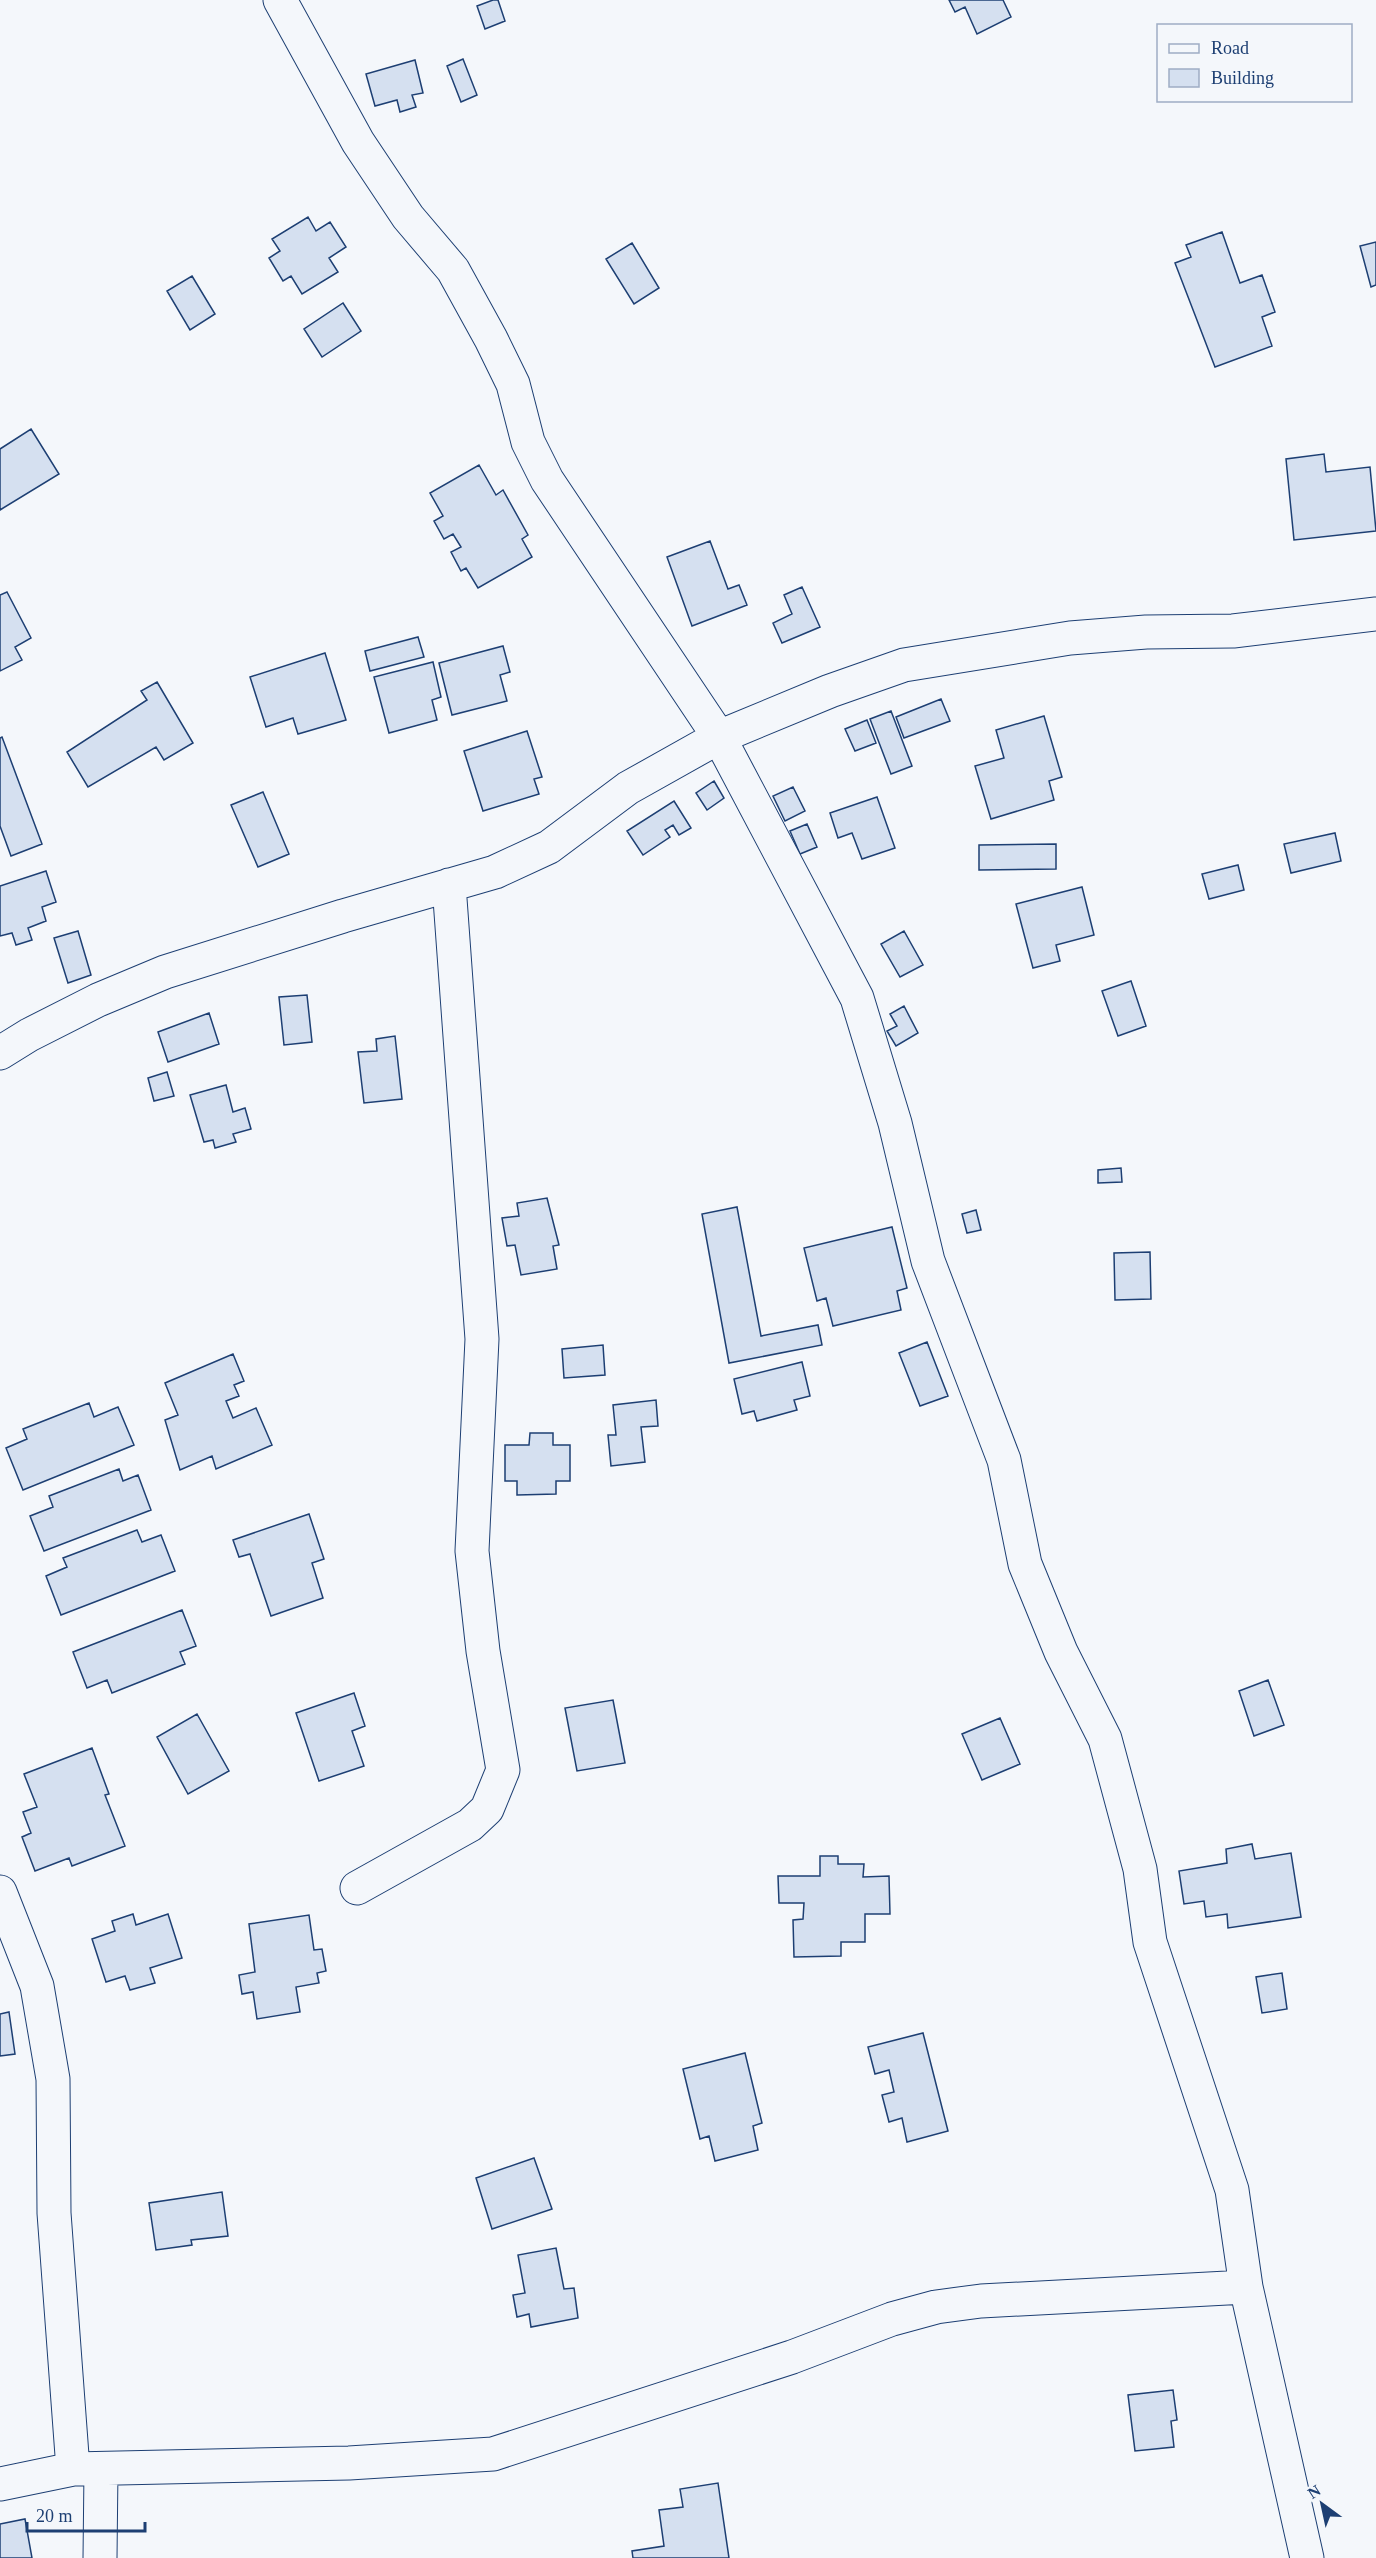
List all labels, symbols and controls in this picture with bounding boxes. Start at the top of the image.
legend [1157,24,1352,102]
text: Road [1211,38,1249,58]
text: Building [1211,68,1274,88]
north arrow [1292,2474,1352,2534]
text: N [1305,2481,1324,2502]
scale bar [27,2495,146,2533]
text: 20 m [36,2506,73,2526]

